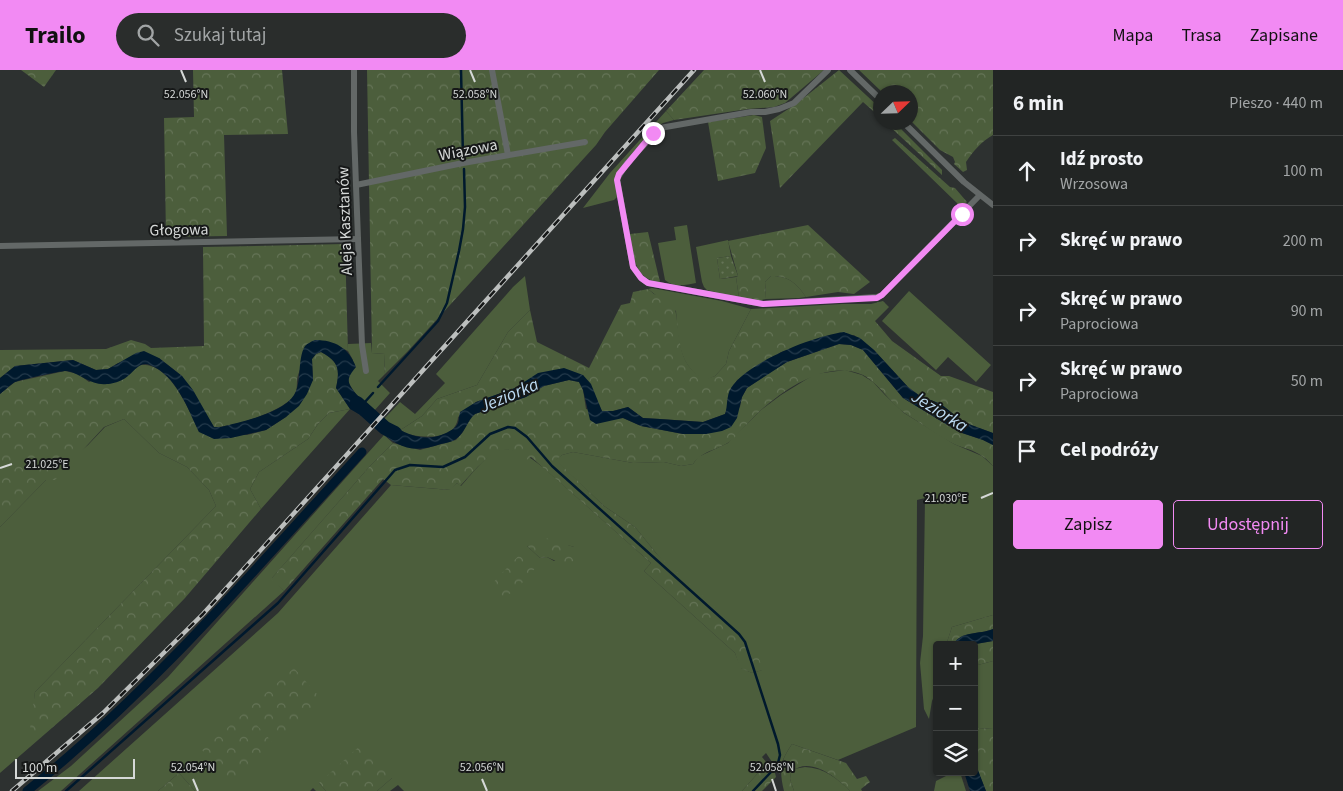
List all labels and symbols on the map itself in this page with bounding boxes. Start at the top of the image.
north arrow [873,85,918,130]
text: 52.056°N [164,86,208,103]
text: 52.058°N [453,86,497,103]
text: 52.060°N [743,86,787,103]
route end [642,122,665,145]
street label: Wiązowa [437,134,499,166]
street label: Aleja Kasztanów [332,166,358,276]
route start [951,203,974,226]
street label: Głogowa [149,218,209,242]
water label: Jeziorka [475,372,543,419]
water label: Jeziorka [906,384,973,439]
text: 21.025°E [25,456,69,473]
text: 21.030°E [924,490,968,507]
scale bar [15,756,135,779]
text: 52.054°N [171,759,215,776]
text: 52.056°N [460,759,504,776]
text: 52.058°N [750,759,794,776]

